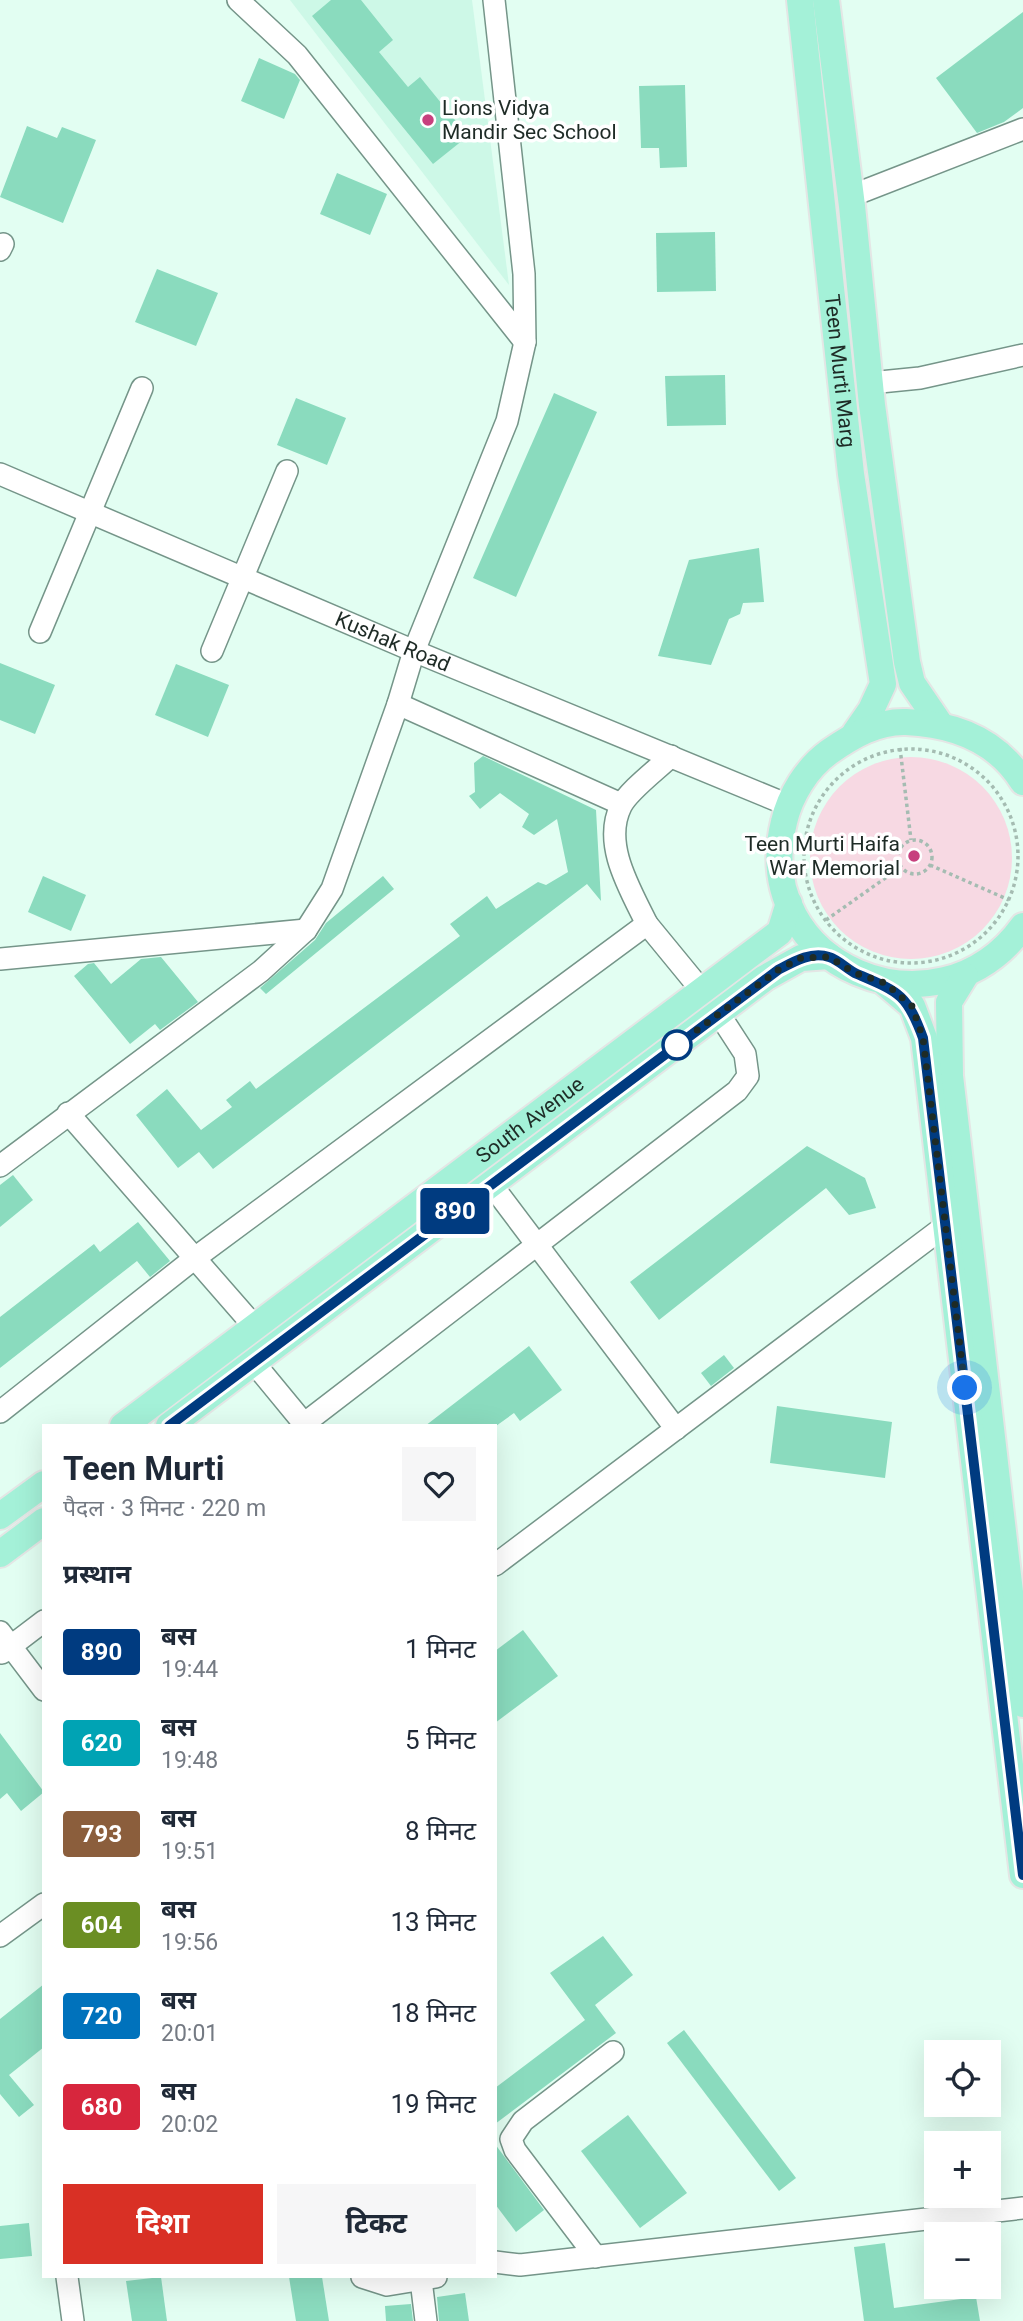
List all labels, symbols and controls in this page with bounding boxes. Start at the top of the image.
place label: Lions Vidya Mandir Sec School [442,96,617,144]
marker: Lions Vidya Mandir Sec School [420,112,436,128]
street label: Teen Murti Marg [820,293,860,449]
street label: Kushak Road [332,607,454,677]
place label: Teen Murti Haifa War Memorial [744,832,900,880]
marker: Teen Murti Haifa War Memorial [906,848,922,864]
unlabelled marker [662,1030,692,1060]
street label: South Avenue [471,1072,588,1168]
line badge: 890 [415,1188,495,1234]
text: 890 [434,1197,476,1225]
your location [947,1370,982,1405]
button: heart [402,1447,476,1521]
text: Teen Murti [63,1449,224,1488]
text: पैदल · 3 मिनट · 220 m [63,1495,266,1522]
text: प्रस्थान [63,1559,131,1589]
text: बस [161,1621,196,1651]
text: 1 मिनट [405,1634,476,1664]
text: 890 [81,1638,122,1666]
text: 19:44 [161,1656,218,1683]
text: बस [161,1712,196,1742]
text: 5 मिनट [405,1725,476,1755]
text: 620 [81,1729,122,1757]
text: 19:48 [161,1747,218,1774]
text: बस [161,1803,196,1833]
text: 8 मिनट [405,1816,476,1846]
text: 793 [81,1820,122,1848]
text: 19:51 [161,1838,218,1865]
text: बस [161,1894,196,1924]
text: 13 मिनट [391,1907,476,1937]
text: 604 [81,1911,122,1939]
text: 19:56 [161,1929,218,1956]
text: बस [161,1985,196,2015]
text: 18 मिनट [391,1998,476,2028]
text: 720 [81,2002,122,2030]
text: 20:01 [161,2020,218,2047]
map controls [924,2040,1001,2299]
button: locate [924,2040,1001,2117]
text: बस [161,2076,196,2106]
text: 19 मिनट [391,2089,476,2119]
text: 680 [81,2093,122,2121]
text: 20:02 [161,2111,218,2138]
button: + [924,2131,1001,2208]
button: दिशा [63,2184,263,2264]
button: टिकट [277,2184,476,2264]
button: − [924,2222,1001,2299]

